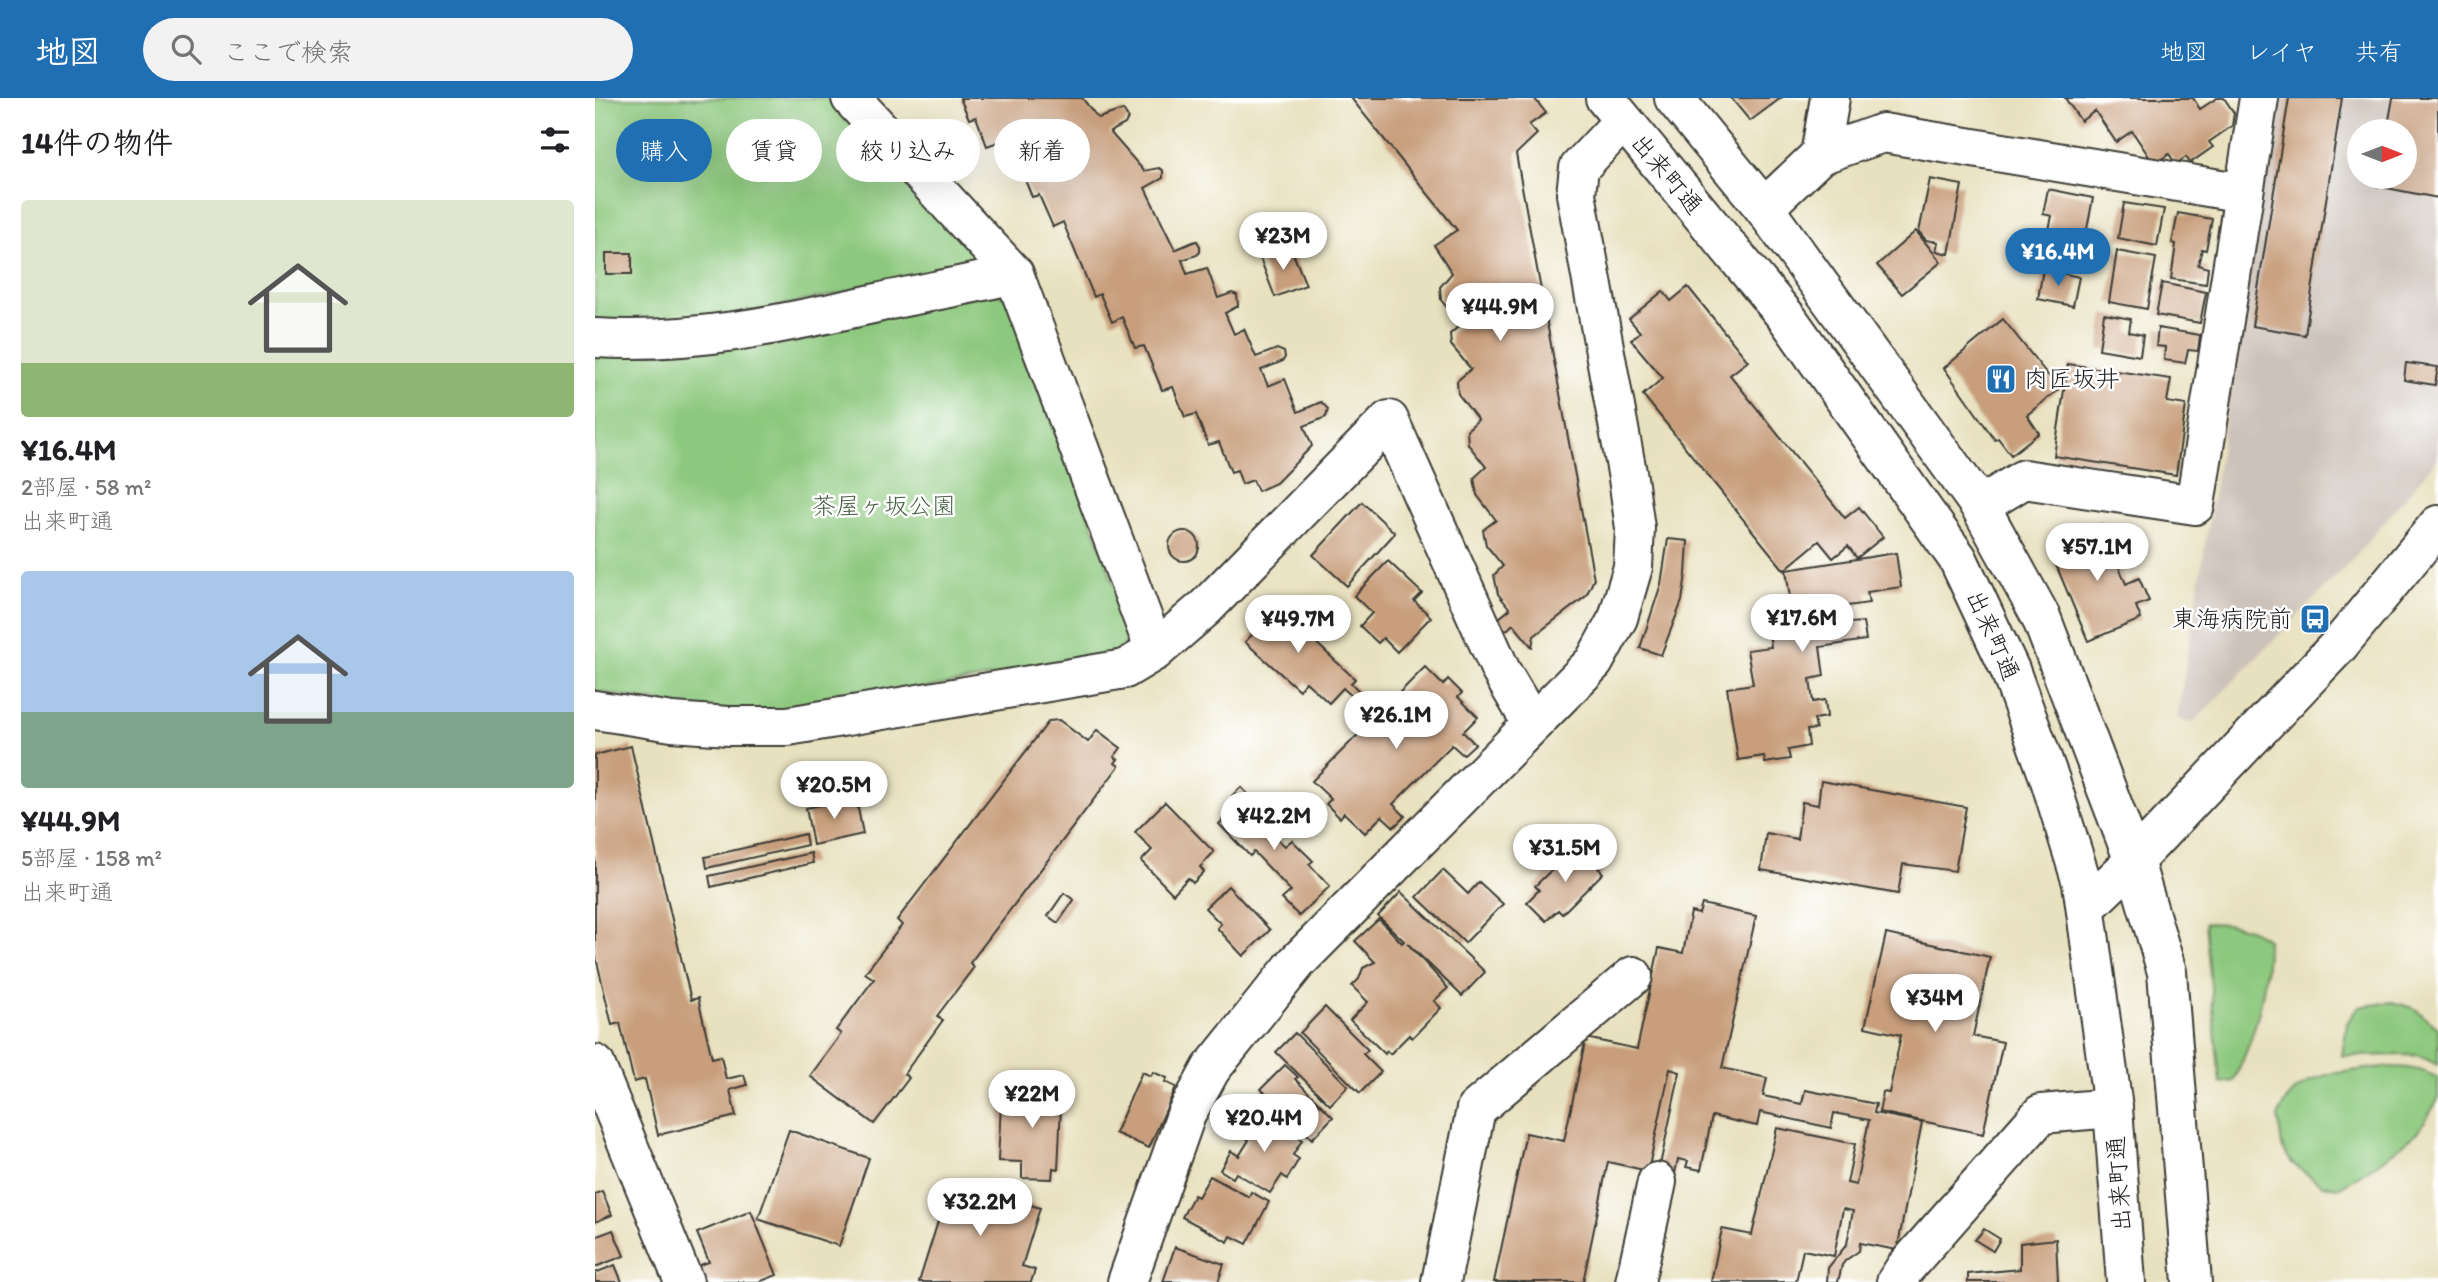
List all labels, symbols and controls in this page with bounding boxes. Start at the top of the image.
search box [143,18,633,81]
icon: search [167,30,205,68]
text: 地図 [35,32,101,71]
text: ここで検索 [223,36,353,68]
text: 地図 [2160,37,2208,66]
text: レイヤ [2246,37,2317,66]
text: 共有 [2355,37,2403,66]
chip: 購入 [616,119,712,182]
chip: 賃貸 [726,119,822,182]
chip: 絞り込み [836,119,980,182]
chip: 新着 [994,119,1090,182]
north arrow [2347,119,2417,189]
map controls [2347,119,2417,189]
icon: filters [536,121,574,159]
text: 14件の物件 [21,124,173,161]
street label: 出来町通 [1625,128,1709,220]
pin: ¥23M [1242,212,1324,272]
text: ¥23M [1255,221,1311,249]
pin: ¥16.4M [2001,228,2115,288]
text: ¥16.4M [2021,237,2095,265]
icon: home [235,245,361,371]
pin: ¥44.9M [1443,284,1557,343]
text: ¥44.9M [1462,292,1538,320]
restaurant icon: 肉匠坂井 [1984,362,2018,396]
place label: 肉匠坂井 [2024,364,2120,393]
text: ¥16.4M [21,431,117,468]
text: 2部屋 · 58 m² [21,473,151,501]
park label: 茶屋ヶ坂公園 [812,491,956,520]
text: 出来町通 [21,507,113,535]
pin: ¥57.1M [2040,524,2154,583]
text: ¥57.1M [2062,532,2132,560]
street label: 出来町通 [1961,585,2026,685]
pin: ¥17.6M [1745,594,1859,654]
pin: ¥49.7M [1241,596,1355,655]
bus stop icon: 東海病院前 [2298,602,2332,636]
text: ¥17.6M [1767,603,1837,631]
text: ¥49.7M [1261,604,1335,632]
place label: 東海病院前 [2172,604,2292,633]
icon: home [235,616,361,742]
pin: ¥26.1M [1339,692,1453,751]
text: ¥26.1M [1360,700,1432,728]
pin: ¥20.5M [777,762,891,821]
text: ¥20.5M [797,770,871,798]
pin: ¥42.2M [1217,792,1331,852]
text: ¥42.2M [1237,801,1311,829]
text: ¥44.9M [21,802,121,839]
pin: ¥31.5M [1508,824,1622,884]
text: ¥31.5M [1529,833,1601,861]
text: 5部屋 · 158 m² [21,844,162,872]
text: 出来町通 [21,878,113,906]
pin: ¥34M [1894,974,1976,1034]
text: ¥34M [1906,983,1964,1011]
pin: ¥22M [991,1070,1073,1130]
text: ¥22M [1004,1079,1060,1107]
pin: ¥20.4M [1207,1094,1321,1154]
text: ¥20.4M [1226,1103,1302,1131]
street label: 出来町通 [2101,1135,2136,1233]
pin: ¥32.2M [923,1178,1037,1238]
text: ¥32.2M [943,1187,1017,1215]

